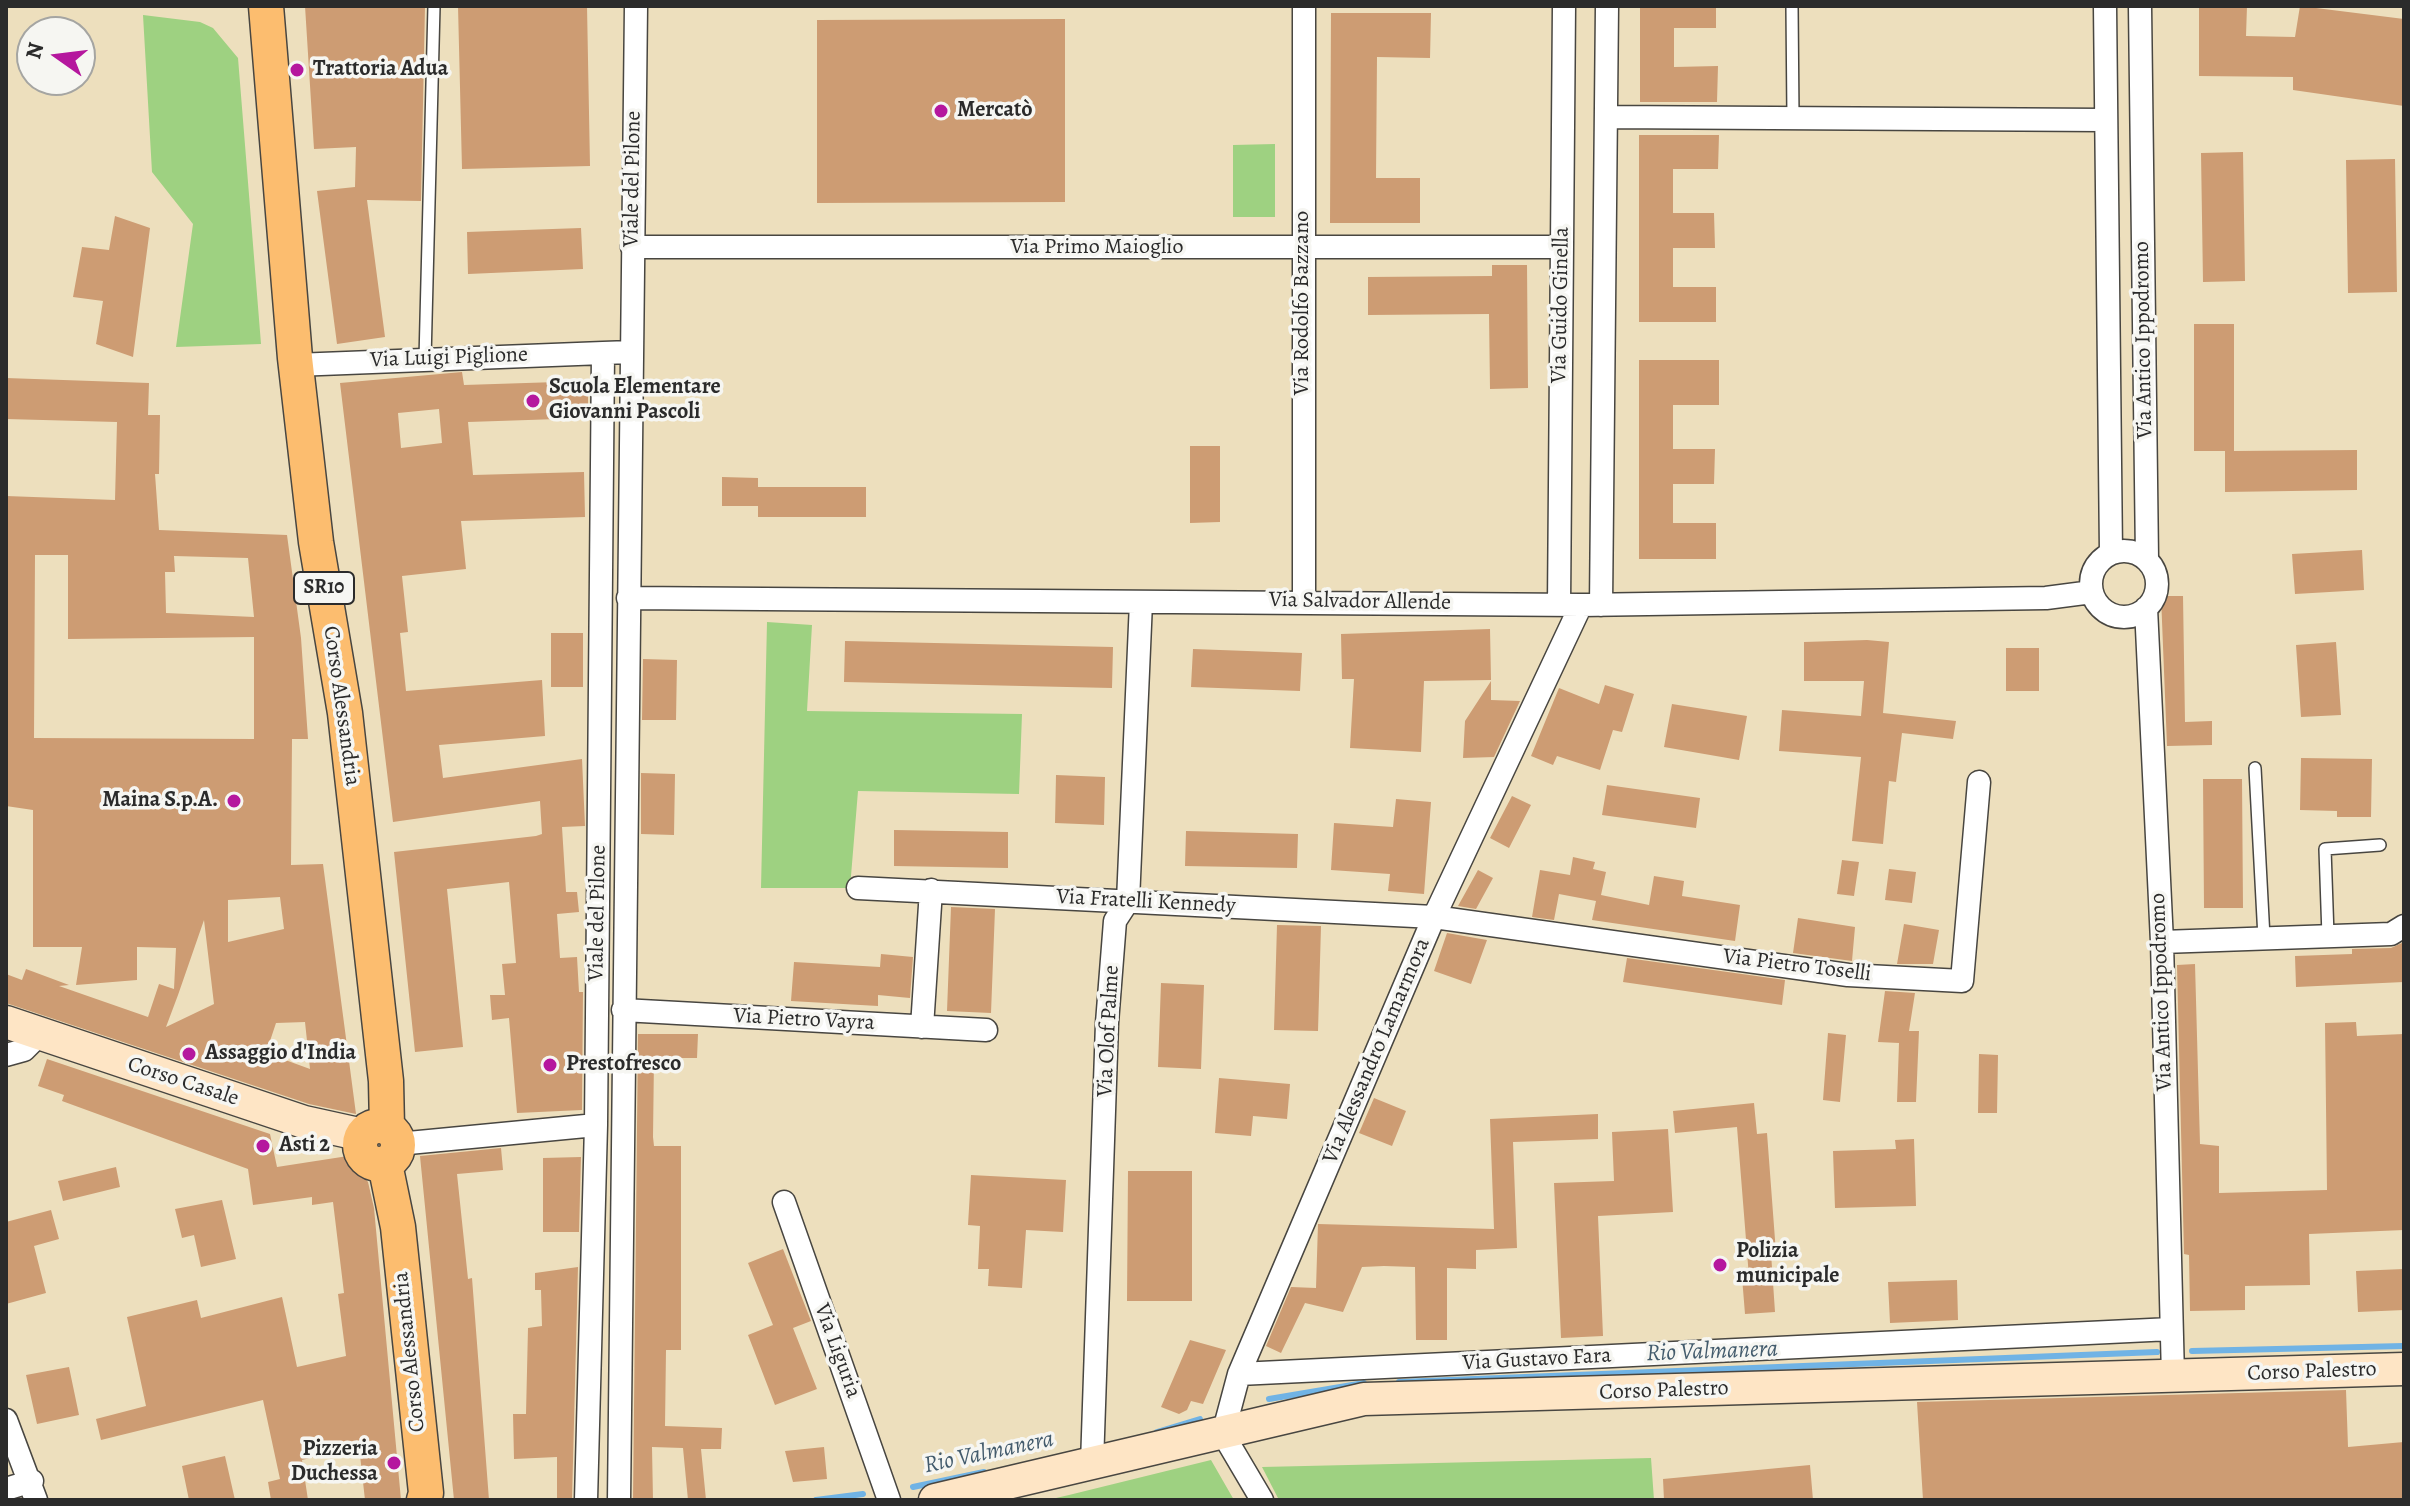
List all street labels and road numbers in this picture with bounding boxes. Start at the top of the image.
street label: Viale del Pilone [619,111,647,247]
street label: Via Rodolfo Bazzano [1290,211,1316,395]
street label: Via Guido Ginella [1546,227,1576,383]
street label: Via Primo Maioglio [1011,235,1183,261]
street label: Via Antico Ippodromo [2129,241,2159,439]
street label: Via Luigi Piglione [370,342,528,374]
road number: SR10 [294,572,354,604]
street label: Via Salvador Allende [1269,587,1451,617]
street label: Corso Alessandria [317,624,365,788]
street label: Viale del Pilone [584,845,612,981]
street label: Via Fratelli Kennedy [1056,884,1236,920]
street label: Via Antico Ippodromo [2145,893,2179,1091]
street label: Via Alessandro Lamarmora [1317,934,1437,1168]
street label: Via Pietro Toselli [1721,944,1873,988]
street label: Via Olof Palme [1092,964,1126,1098]
street label: Via Pietro Vayra [732,1003,876,1037]
street label: Corso Casale [124,1052,242,1112]
street label: Corso Alessandria [388,1270,432,1434]
street label: Via Liguria [808,1300,866,1402]
street label: Via Gustavo Fara [1462,1343,1612,1377]
street label: Corso Palestro [2247,1357,2377,1387]
street label: Corso Palestro [1599,1376,1729,1406]

